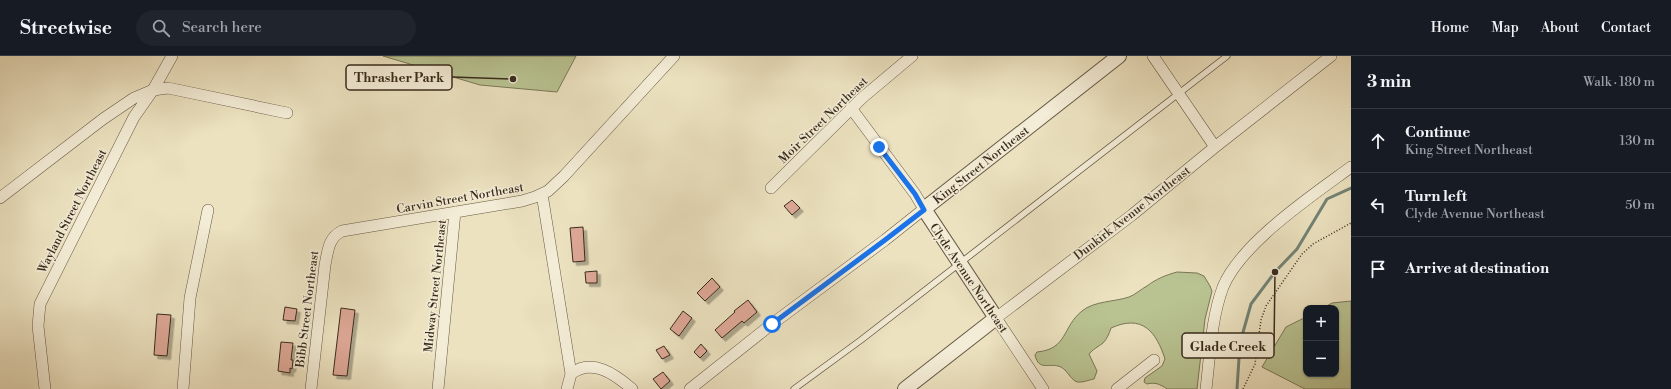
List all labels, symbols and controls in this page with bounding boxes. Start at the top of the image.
search box [136,10,416,46]
text: Streetwise [20,16,112,40]
icon: search [150,17,172,39]
text: Search here [182,18,262,37]
text: Home [1431,19,1469,37]
text: Map [1491,19,1519,37]
text: About [1541,19,1579,37]
text: Contact [1601,19,1651,37]
callout: Thrasher Park [346,65,452,90]
text: Thrasher Park [354,70,445,86]
text: 3 min [1367,71,1411,93]
street label: Moir Street Northeast [776,73,872,167]
text: Walk · 180 m [1583,74,1655,90]
street label: King Street Northeast [930,123,1033,208]
text: Continue [1405,123,1470,142]
icon: ahead [1367,130,1389,152]
text: 130 m [1620,133,1655,149]
route end [870,138,888,156]
text: King Street Northeast [1405,142,1533,158]
street label: Wayland Street Northeast [34,146,111,277]
street label: Dunkirk Avenue Northeast [1071,163,1194,264]
street label: Carvin Street Northeast [395,180,526,217]
text: Turn left [1405,187,1467,206]
icon: left [1367,194,1389,216]
text: 50 m [1625,197,1655,213]
text: Clyde Avenue Northeast [1405,206,1545,222]
street label: Midway Street Northeast [421,218,450,353]
street label: Clyde Avenue Northeast [926,221,1011,337]
street label: Bibb Street Northeast [293,249,322,369]
icon: arrive [1367,258,1389,280]
text: Arrive at destination [1405,259,1549,278]
map controls [1303,305,1339,377]
button: + [1303,305,1339,341]
route start [763,315,781,333]
callout: Glade Creek [1182,333,1274,358]
text: Glade Creek [1190,339,1267,355]
button: − [1303,341,1339,377]

